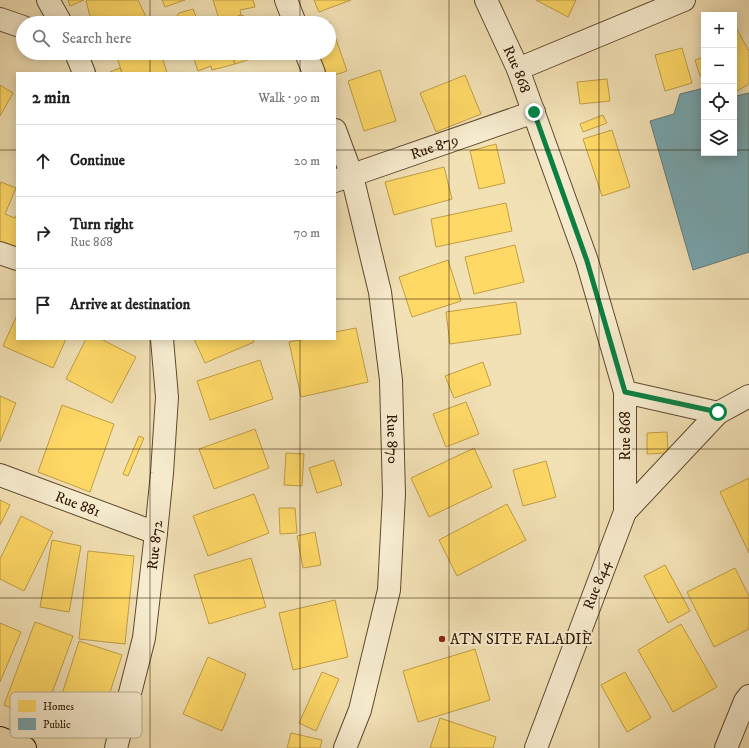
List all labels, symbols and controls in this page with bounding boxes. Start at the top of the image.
map controls [701,12,737,156]
button: + [701,12,737,48]
search box [16,16,336,60]
icon: search [30,27,52,49]
text: Search here [62,29,131,48]
street label: Rue 868 [499,42,535,95]
button: − [701,48,737,84]
button: locate [701,84,737,120]
text: 2 min [32,87,70,109]
text: Walk · 90 m [258,90,320,106]
route end [525,103,543,121]
button: layers [701,120,737,156]
street label: Rue 879 [408,130,461,164]
icon: ahead [32,150,54,172]
text: Continue [70,151,125,170]
text: 20 m [294,153,320,169]
text: Turn right [70,215,133,234]
icon: right [32,222,54,244]
text: 70 m [294,225,320,241]
text: Rue 868 [70,234,113,250]
icon: arrive [32,294,54,316]
text: Arrive at destination [70,295,190,314]
route start [709,403,727,421]
street label: Rue 868 [616,411,635,461]
street label: Rue 870 [382,414,403,464]
street label: Rue 881 [52,487,103,521]
street label: Rue 872 [142,519,167,571]
street label: Rue 844 [579,557,615,612]
place label: ATN SITE FALADIÈ [450,630,592,649]
marker: ATN SITE FALADIÈ [437,634,447,644]
legend [10,692,142,738]
text: Homes [43,700,74,714]
text: Public [43,718,71,732]

